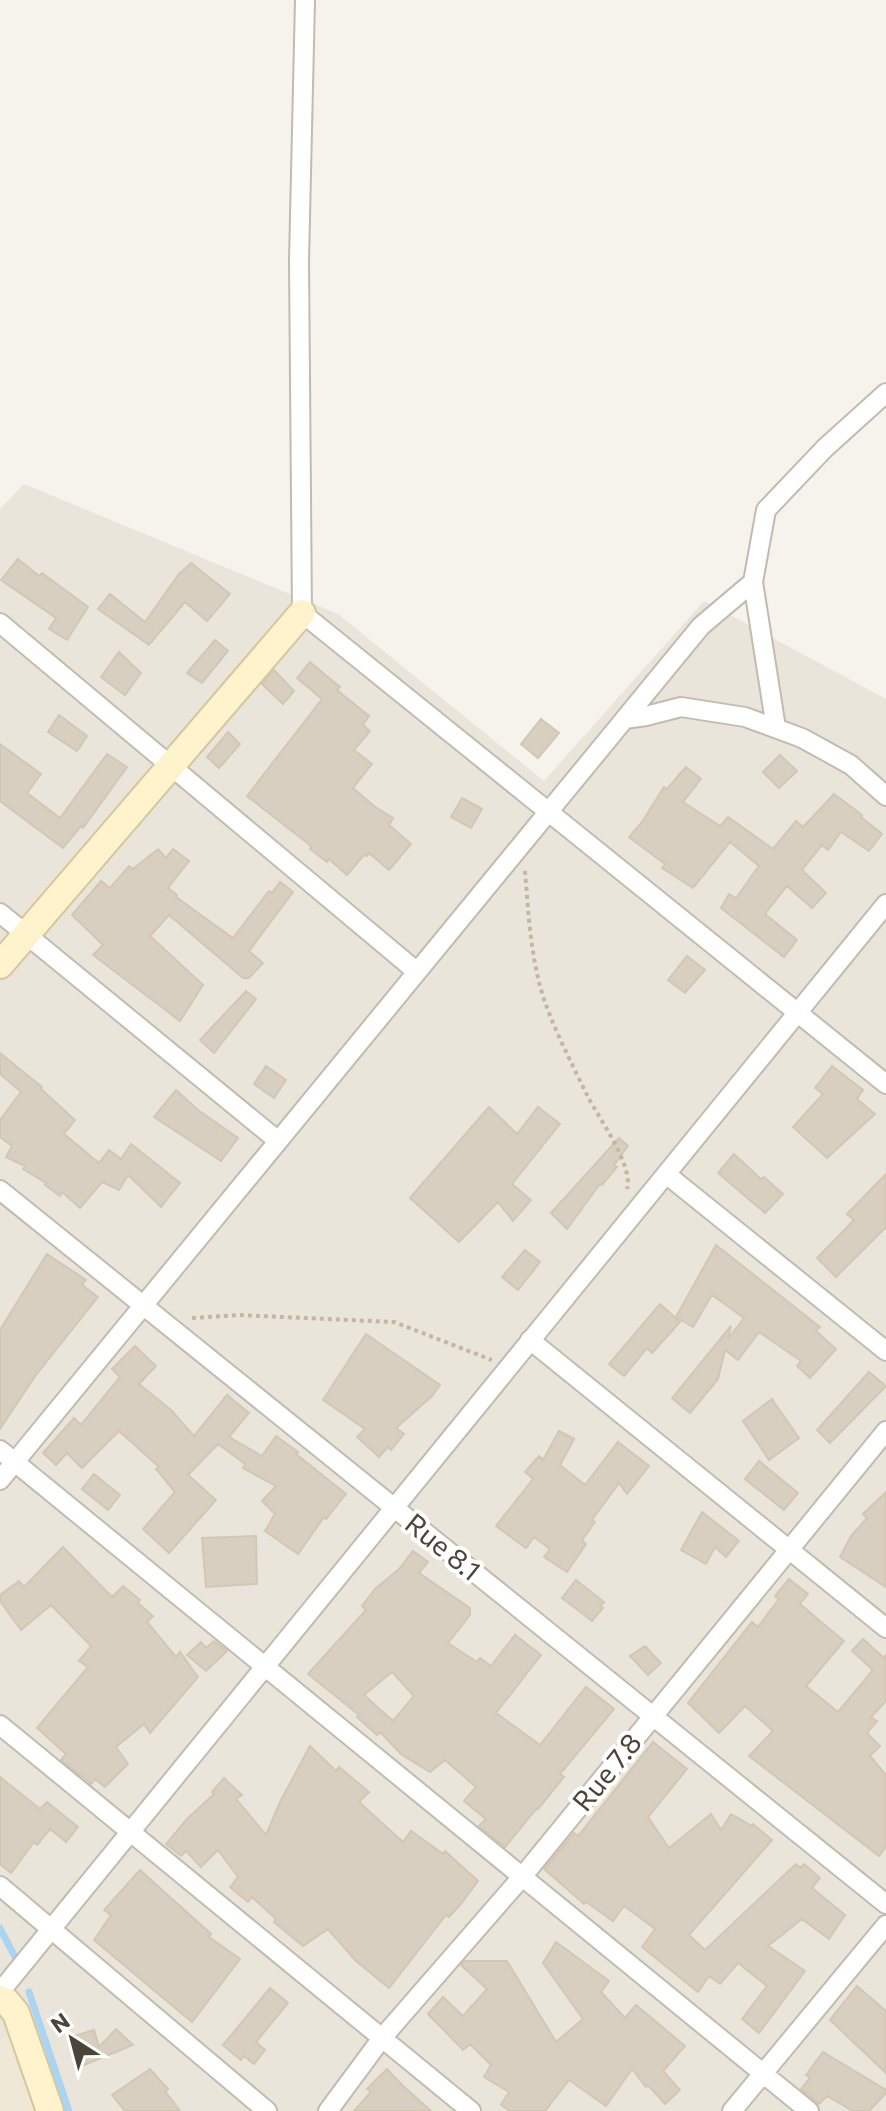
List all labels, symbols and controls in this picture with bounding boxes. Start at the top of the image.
street label: Rue 8.1 [399,1506,488,1587]
street label: Rue 7.8 [565,1726,648,1817]
north arrow [32,1999,112,2079]
text: N [45,2007,75,2038]

